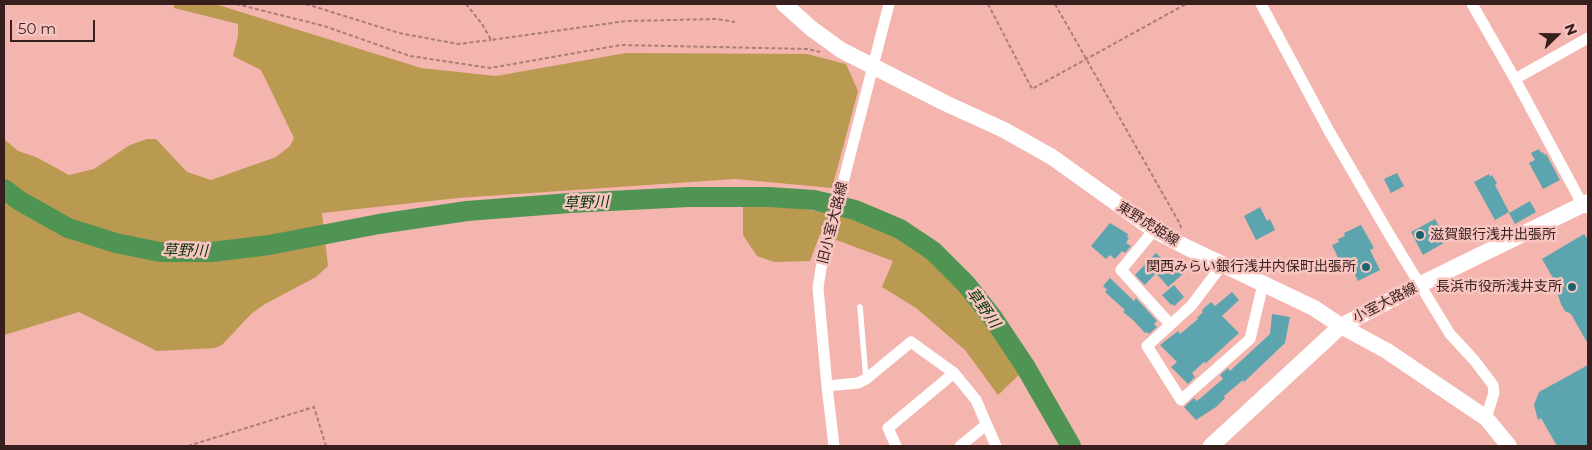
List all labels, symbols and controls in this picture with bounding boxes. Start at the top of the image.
scale bar [12,10,98,42]
north arrow [1532,10,1582,60]
text: 50 m [18,19,56,38]
text: N [1560,21,1581,38]
street label: 旧小室大路線 [815,180,851,266]
water label: 草野川 [563,193,609,213]
street label: 東野虎姫線 [1114,198,1182,250]
place label: 滋賀銀行浅井出張所 [1430,227,1556,243]
marker: 滋賀銀行浅井出張所 [1414,229,1426,241]
water label: 草野川 [162,242,208,260]
place label: 関西みらい銀行浅井内保町出張所 [1146,259,1356,275]
marker: 関西みらい銀行浅井内保町出張所 [1360,261,1372,273]
place label: 長浜市役所浅井支所 [1436,279,1562,295]
street label: 小室大路線 [1350,280,1420,326]
marker: 長浜市役所浅井支所 [1566,281,1578,293]
water label: 草野川 [962,285,1004,331]

